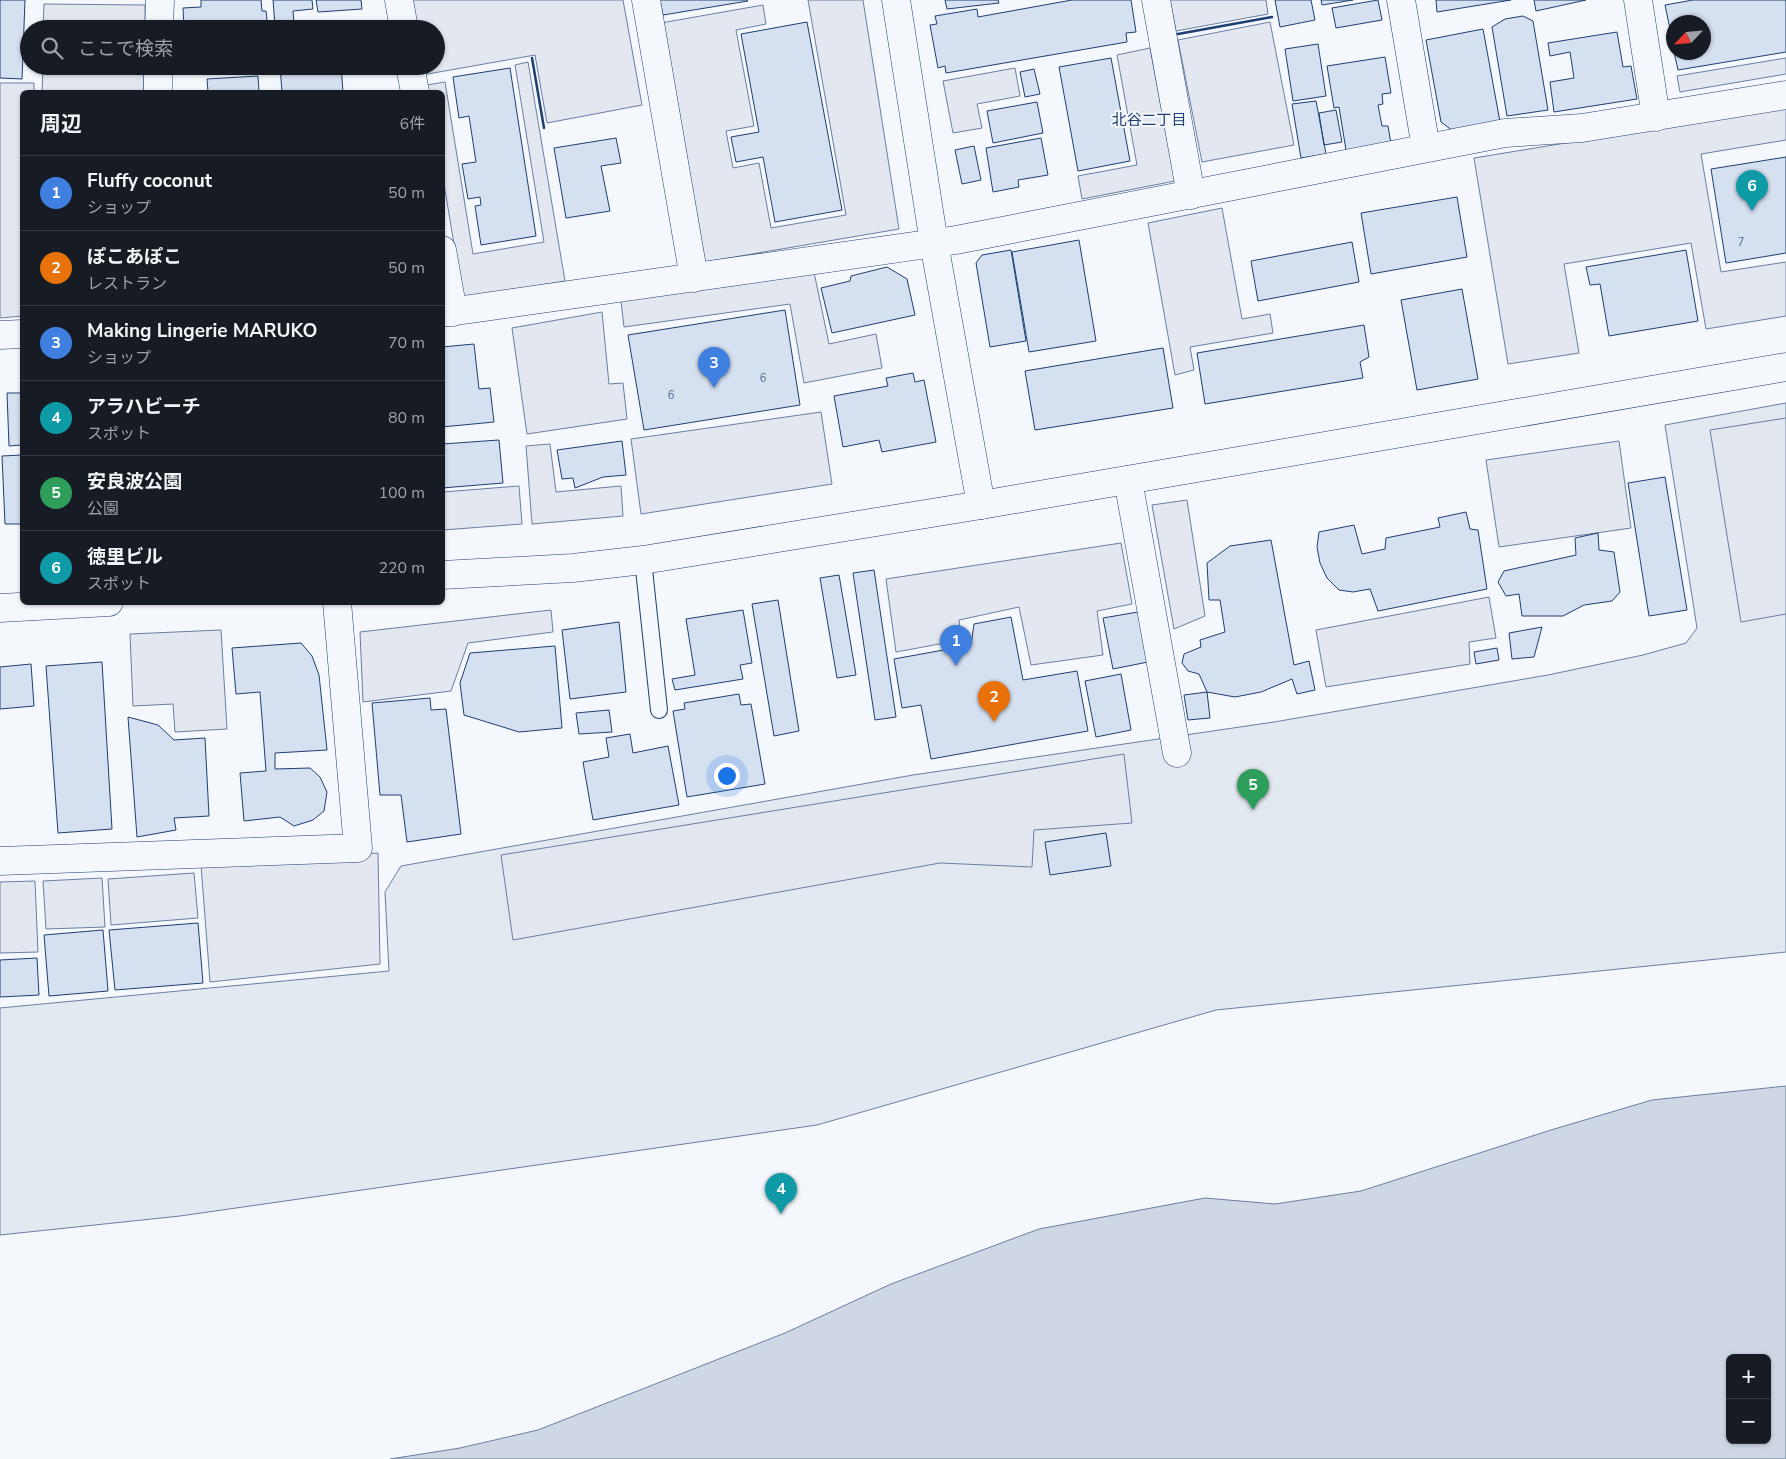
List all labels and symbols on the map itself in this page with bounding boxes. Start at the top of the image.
north arrow [1666,15,1711,60]
district label: 北谷二丁目 [1111,110,1187,130]
pin: 6 [1736,170,1768,211]
house number: 7 [1738,235,1744,250]
pin: 3 [698,347,730,388]
house number: 6 [760,371,767,386]
house number: 6 [668,388,675,403]
pin: 1 [940,625,972,666]
pin: 2 [978,681,1010,722]
your location [714,763,740,789]
pin: 5 [1237,769,1269,810]
pin: 4 [765,1173,797,1214]

